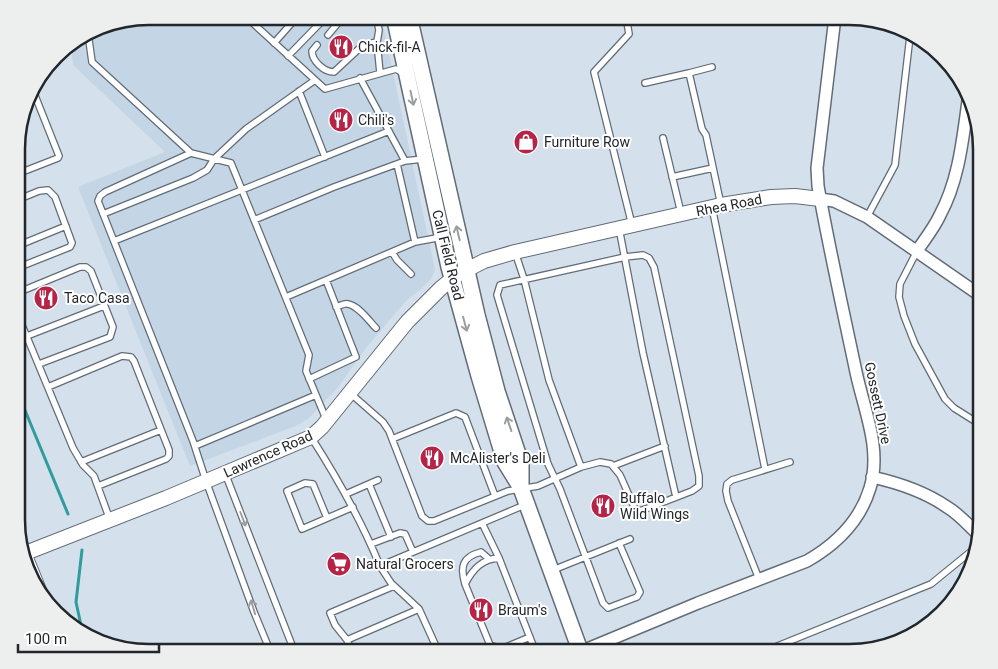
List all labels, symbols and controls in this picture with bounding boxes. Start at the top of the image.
restaurant icon: Chick-fil-A [328,34,354,60]
place label: Chick-fil-A [358,39,421,55]
one-way arrow [408,90,417,106]
restaurant icon: Chili's [328,107,354,133]
place label: Chili's [358,112,394,128]
shop icon: Furniture Row [513,129,539,155]
place label: Furniture Row [544,134,631,150]
street label: Rhea Road [695,191,763,219]
street label: Call Field Road [429,208,467,302]
one-way arrow [453,226,462,242]
restaurant icon: Taco Casa [33,285,59,311]
place label: Taco Casa [64,290,130,306]
one-way arrow [461,316,470,332]
street label: Gossett Drive [861,361,895,445]
one-way arrow [503,416,513,432]
street label: Lawrence Road [221,427,315,481]
restaurant icon: McAlister's Deli [419,445,445,471]
place label: McAlister's Deli [450,450,546,466]
place label: Buffalo Wild Wings [620,490,689,522]
restaurant icon: Buffalo Wild Wings [590,493,616,519]
one-way arrow [239,511,248,526]
supermarket icon: Natural Grocers [326,551,352,577]
place label: Natural Grocers [356,556,454,572]
restaurant icon: Braum's [468,597,494,623]
one-way arrow [248,600,258,616]
place label: Braum's [498,602,547,618]
scale bar [18,622,159,654]
text: 100 m [25,630,67,648]

